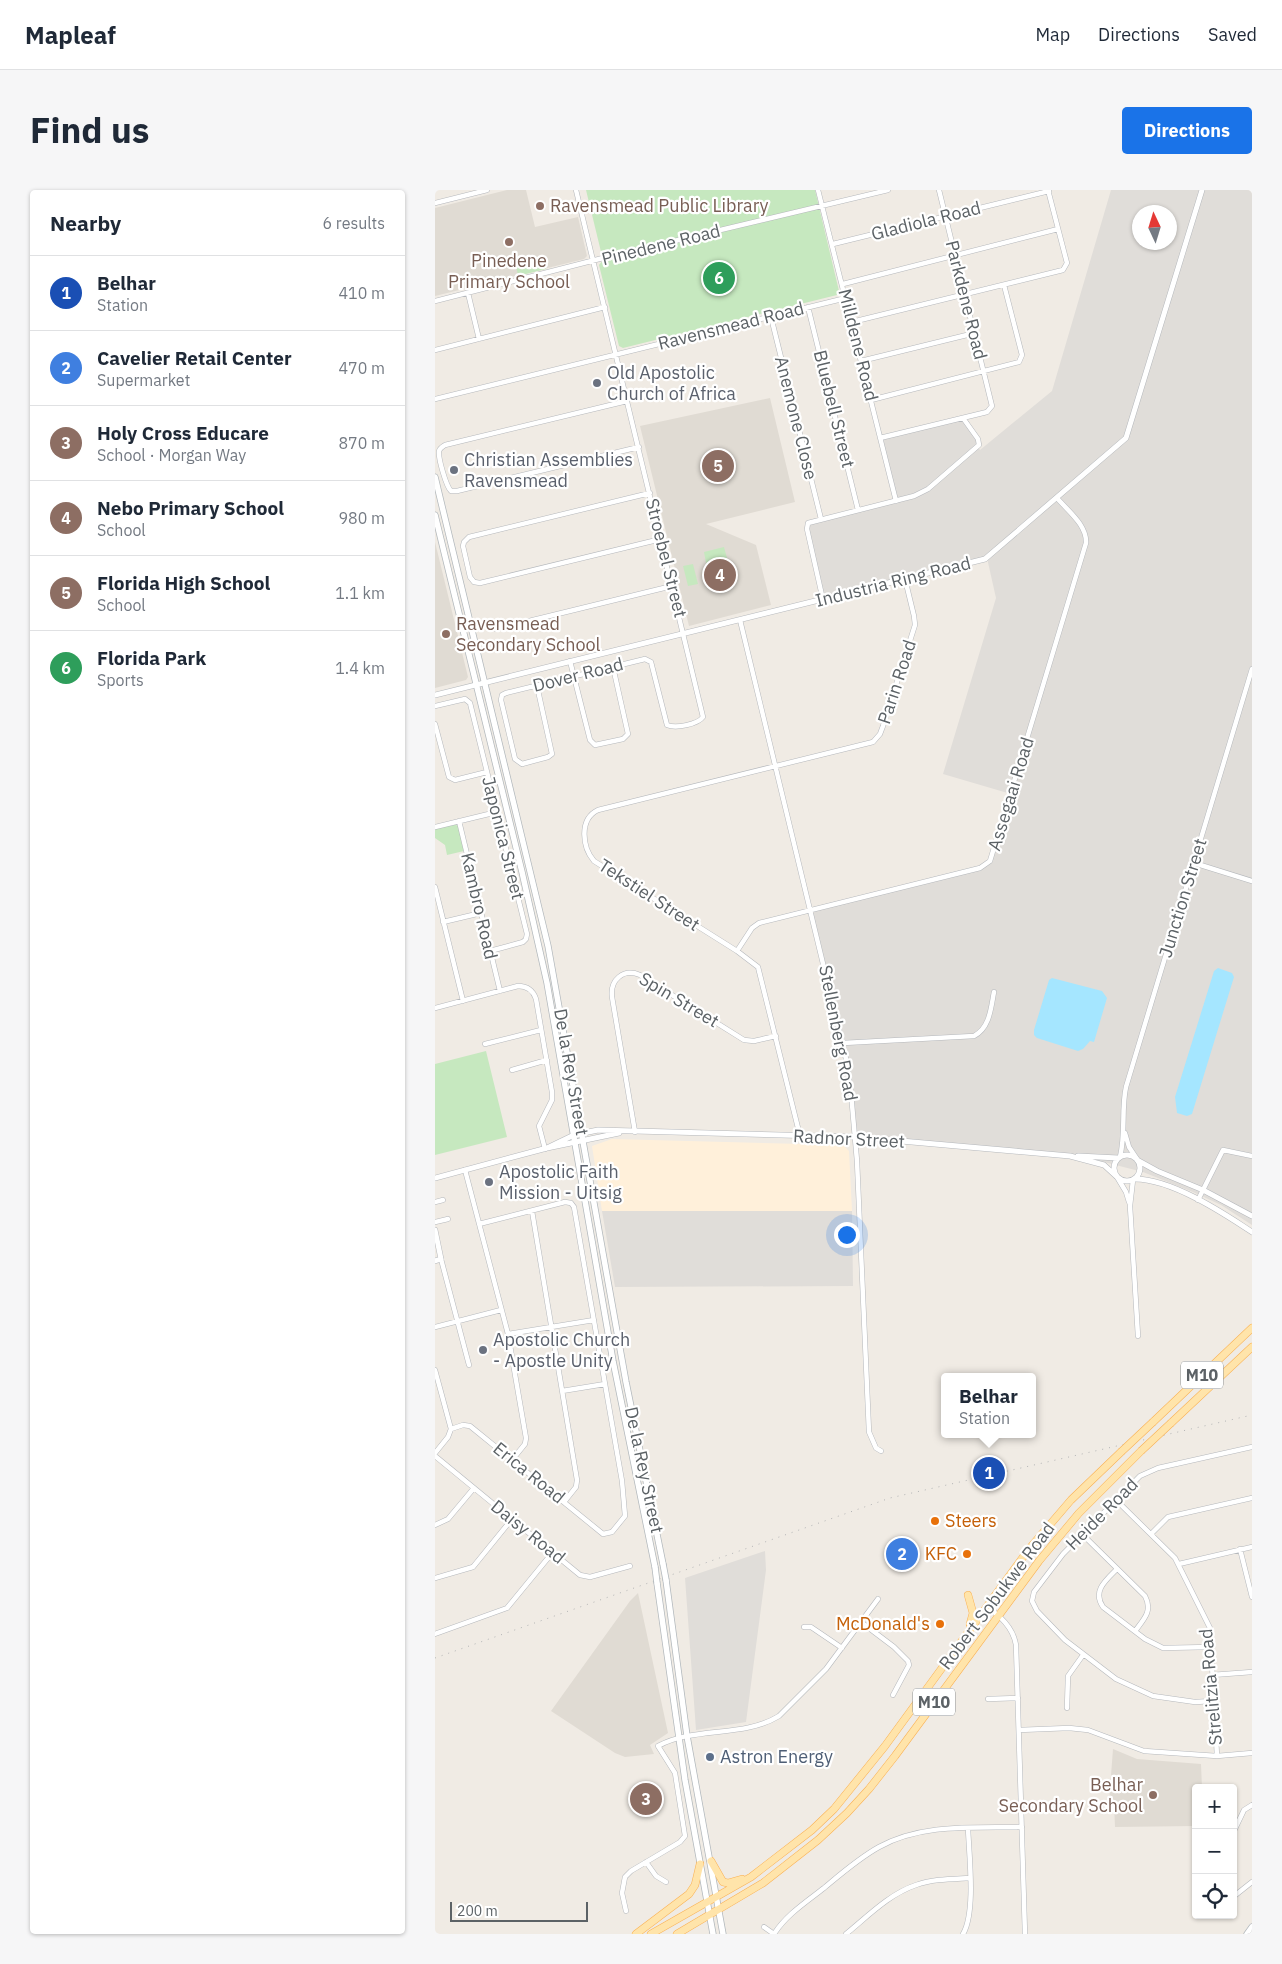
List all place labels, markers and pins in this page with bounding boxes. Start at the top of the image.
place label: Ravensmead Public Library [550,194,768,217]
marker: Ravensmead Public Library [534,200,546,212]
marker: Pinedene Primary School [503,236,515,248]
place label: Pinedene Primary School [448,249,570,293]
pin: 6 [703,259,735,297]
place label: Old Apostolic Church of Africa [607,361,736,405]
marker: Old Apostolic Church of Africa [591,377,603,389]
pin: 5 [702,447,734,485]
place label: Christian Assemblies Ravensmead [464,448,633,492]
marker: Christian Assemblies Ravensmead [448,464,460,476]
pin: 4 [704,556,736,594]
place label: Ravensmead Secondary School [456,612,601,656]
marker: Ravensmead Secondary School [440,628,452,640]
place label: Apostolic Faith Mission - Uitsig [499,1160,622,1204]
marker: Apostolic Faith Mission - Uitsig [483,1176,495,1188]
place label: Apostolic Church - Apostle Unity [493,1328,630,1372]
marker: Apostolic Church - Apostle Unity [477,1344,489,1356]
pin: 1 [973,1454,1005,1492]
place label: Steers [945,1509,997,1532]
marker: Steers [929,1515,941,1527]
pin: 2 [886,1535,918,1573]
place label: KFC [925,1542,957,1565]
marker: KFC [961,1548,973,1560]
place label: McDonald's [836,1612,930,1635]
marker: McDonald's [934,1618,946,1630]
place label: Astron Energy [720,1745,833,1768]
marker: Astron Energy [704,1751,716,1763]
place label: Belhar Secondary School [999,1773,1143,1817]
pin: 3 [630,1780,662,1818]
marker: Belhar Secondary School [1147,1789,1159,1801]

